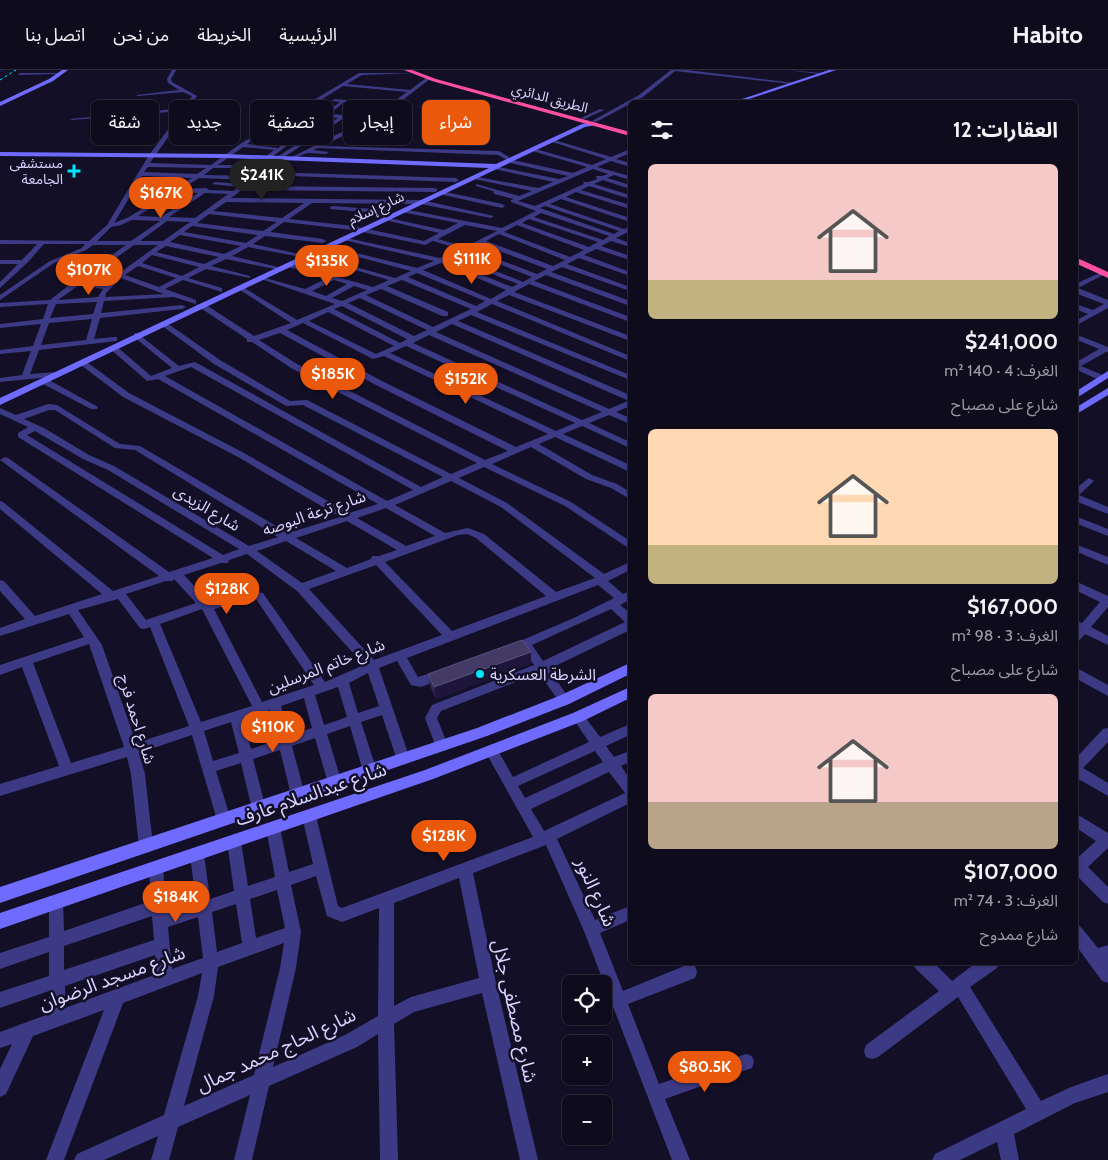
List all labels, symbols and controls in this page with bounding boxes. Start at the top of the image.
text: Habito [1012,20,1083,49]
text: اتصل بنا [25,24,85,46]
text: من نحن [113,24,169,46]
text: الخريطة [197,24,251,46]
text: الرئيسية [279,24,337,46]
street label: الطريق الدائري [509,79,590,119]
chip: شقة [91,100,159,145]
chip: جديد [169,100,240,145]
chip: تصفية [250,100,333,145]
chip: إيجار [343,100,412,145]
chip: شراء [422,100,490,145]
icon: filters [648,116,676,144]
text: العقارات: 12 [953,117,1058,142]
place label: مستشفى الجامعة [9,154,63,188]
pin: $241K [227,158,297,201]
marker: مستشفى الجامعة [67,164,81,178]
text: $241K [240,165,284,184]
pin: $167K [126,176,196,219]
text: $167K [140,183,182,202]
street label: شارع إسلام [345,187,408,231]
icon: home [808,196,898,286]
pin: $111K [437,242,507,285]
pin: $135K [292,244,362,287]
text: $111K [453,249,491,268]
text: $135K [306,251,348,270]
pin: $107K [54,254,124,296]
text: $107K [67,260,111,279]
text: $241,000 [965,329,1058,354]
pin: $185K [298,358,368,400]
text: الغرف: 4 · 140 m² [944,361,1058,380]
pin: $152K [431,362,501,405]
text: $185K [311,364,355,383]
text: $152K [445,369,487,388]
text: شارع على مصباح [951,395,1058,414]
icon: home [808,461,898,551]
street label: شارع الزيدى [169,481,244,538]
street label: شارع ترعة البوصه [260,486,369,542]
pin: $128K [192,572,262,615]
text: $128K [205,579,249,598]
text: $167,000 [967,594,1058,619]
text: الغرف: 3 · 98 m² [952,626,1058,645]
street label: شارع خاتم المرسلين [265,635,389,700]
text: شارع على مصباح [951,660,1058,679]
place label: الشرطة العسكرية [490,665,596,684]
marker: الشرطة العسكرية [474,668,486,680]
street label: شارع احمد فرج [111,672,160,767]
pin: $110K [238,710,308,753]
text: $110K [252,717,294,736]
icon: home [808,726,898,816]
street label: شارع عبدالسلام عارف [233,757,390,833]
pin: $128K [409,820,479,862]
text: $128K [422,826,466,845]
street label: شارع النور [568,853,621,931]
text: $107,000 [964,859,1058,884]
pin: $184K [141,880,211,923]
text: $184K [154,887,198,906]
text: الغرف: 3 · 74 m² [954,891,1058,910]
text: شارع ممدوح [980,925,1058,944]
street label: شارع مصطفى جلال [485,937,543,1085]
street label: شارع مسجد الرضوان [36,941,189,1017]
map controls [562,975,612,1145]
button: locate [562,975,612,1025]
street label: شارع الحاج محمد جمال [193,1003,360,1099]
button: + [562,1035,612,1085]
pin: $80.5K [664,1050,746,1093]
text: $80.5K [679,1057,731,1076]
button: − [562,1095,612,1145]

